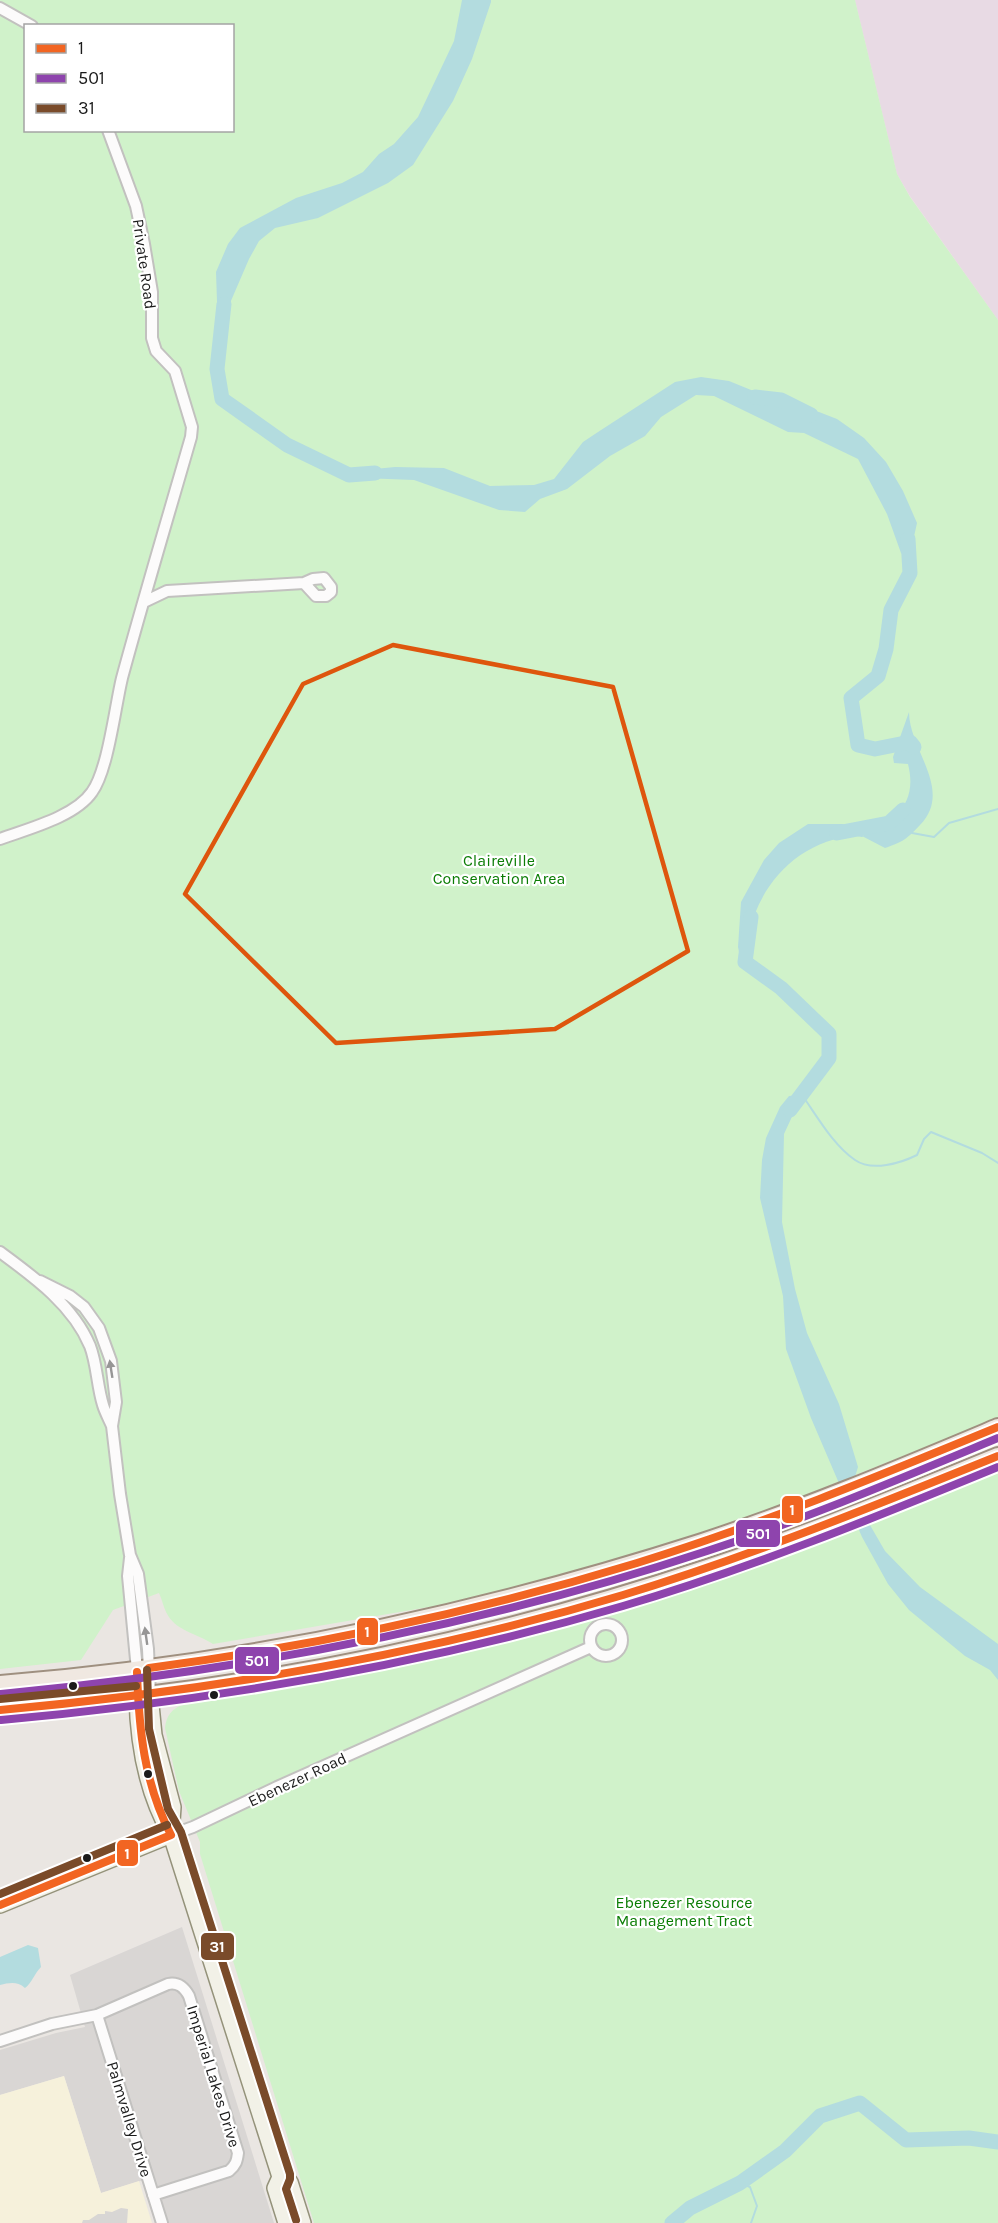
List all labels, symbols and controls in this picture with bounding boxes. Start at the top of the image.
legend [24,24,234,132]
text: 1 [78,37,84,59]
text: 501 [78,67,105,89]
text: 31 [78,97,95,119]
street label: Private Road [129,218,160,311]
park label: Claireville Conservation Area [433,851,565,888]
one-way arrow [107,1359,116,1378]
line badge: 1 [781,1495,804,1524]
text: 1 [789,1500,795,1519]
line badge: 501 [735,1519,781,1548]
text: 501 [745,1524,771,1543]
line badge: 1 [356,1617,379,1646]
text: 1 [364,1622,370,1641]
one-way arrow [141,1627,150,1646]
line badge: 501 [234,1646,280,1675]
text: 501 [244,1651,270,1670]
unlabelled marker [67,1680,79,1692]
unlabelled marker [208,1689,220,1701]
street label: Ebenezer Road [245,1748,350,1811]
unlabelled marker [142,1768,154,1780]
line badge: 1 [116,1839,139,1867]
text: 1 [124,1844,130,1863]
unlabelled marker [81,1852,93,1864]
park label: Ebenezer Resource Management Tract [615,1893,753,1930]
line badge: 31 [200,1932,235,1961]
text: 31 [209,1937,225,1956]
street label: Imperial Lakes Drive [183,2003,244,2150]
street label: Palmvalley Drive [103,2059,156,2179]

